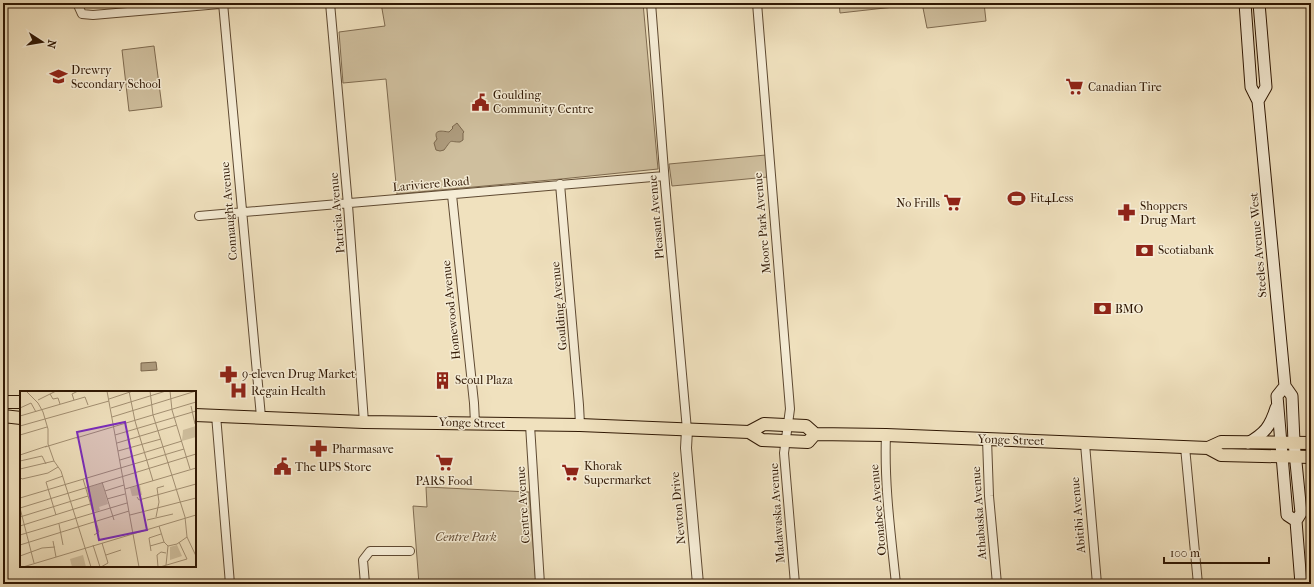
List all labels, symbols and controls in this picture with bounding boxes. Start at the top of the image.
north arrow [22,22,62,62]
text: N [44,39,59,50]
place label: Drewry Secondary School [71,63,162,91]
school or university icon: Drewry Secondary School [48,67,68,87]
supermarket icon: Canadian Tire [1065,77,1085,97]
place label: Canadian Tire [1088,80,1162,94]
place label: Goulding Community Centre [493,88,594,116]
public building icon: Goulding Community Centre [470,92,490,112]
street label: Connaught Avenue [218,161,240,261]
street label: Patricia Avenue [326,172,348,254]
street label: Moore Park Avenue [751,172,773,274]
street label: Lariviere Road [392,174,470,194]
street label: Pleasant Avenue [645,174,667,260]
sports icon: Fit4Less [1007,188,1027,208]
place label: Fit4Less [1030,191,1074,205]
street label: Steeles Avenue West [1246,191,1270,298]
supermarket icon: No Frills [943,193,963,213]
place label: No Frills [896,196,941,210]
place label: Shoppers Drug Mart [1140,199,1197,227]
pharmacy icon: Shoppers Drug Mart [1117,203,1137,223]
bank icon: Scotiabank [1135,240,1155,260]
place label: Scotiabank [1158,243,1215,257]
street label: Homewood Avenue [439,260,463,360]
street label: Goulding Avenue [548,261,570,351]
bank icon: BMO [1092,299,1112,319]
place label: BMO [1115,302,1143,316]
pharmacy icon: 9-eleven Drug Market [219,364,239,384]
place label: 9-eleven Drug Market [242,367,356,381]
building icon: Seoul Plaza [432,370,452,390]
place label: Seoul Plaza [455,373,513,387]
hospital icon: Regain Health [228,381,248,401]
place label: Regain Health [251,384,326,398]
inset map [20,391,196,567]
street label: Yonge Street [437,415,506,431]
street label: Yonge Street [976,432,1045,448]
pharmacy icon: Pharmasave [309,439,329,459]
place label: Pharmasave [332,442,394,456]
supermarket icon: PARS Food [434,452,454,472]
public building icon: The UPS Store [272,457,292,477]
place label: Khorak Supermarket [584,459,652,487]
place label: The UPS Store [295,460,371,474]
street label: Madawaska Avenue [767,462,787,563]
supermarket icon: Khorak Supermarket [561,463,581,483]
street label: Otonabee Avenue [867,464,889,556]
street label: Centre Avenue [513,466,533,544]
street label: Athabaska Avenue [969,466,989,561]
street label: Newton Drive [668,471,688,545]
place label: PARS Food [415,474,473,488]
street label: Abitibi Avenue [1068,476,1088,555]
park label: Centre Park [435,530,497,544]
scale bar [1164,539,1269,565]
text: 100 m [1170,546,1200,560]

